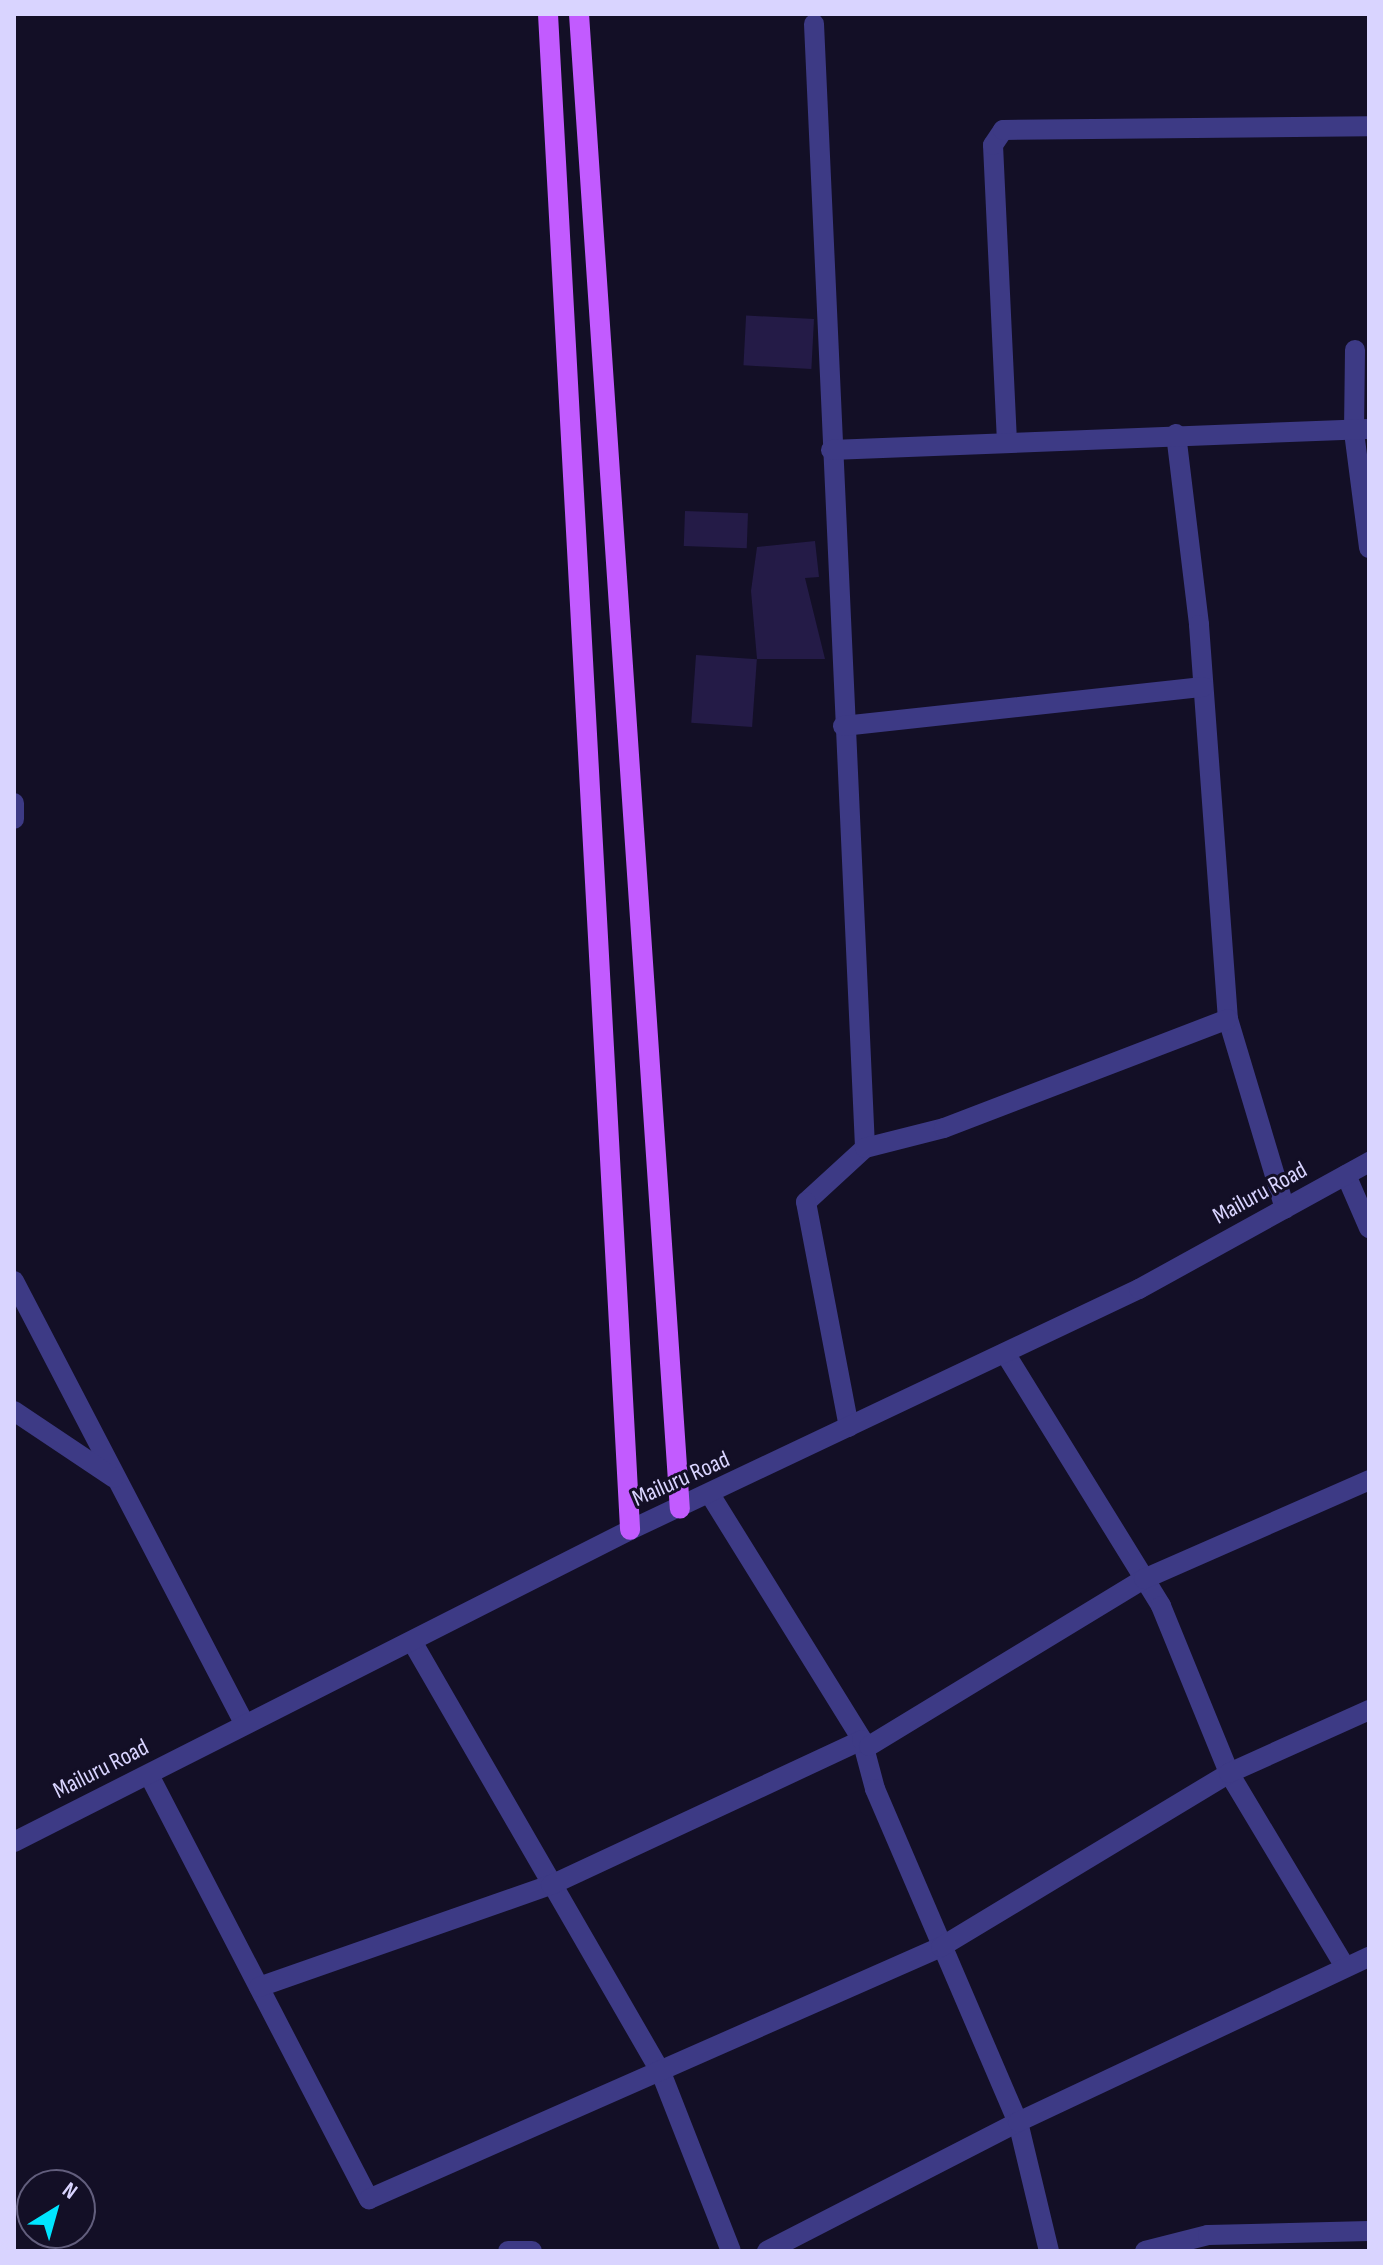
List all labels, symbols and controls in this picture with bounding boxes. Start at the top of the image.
street label: Mailuru Road [1208,1155,1312,1231]
street label: Mailuru Road [628,1445,734,1513]
street label: Mailuru Road [48,1733,154,1805]
north arrow [16,2169,96,2249]
text: N [57,2177,82,2205]

